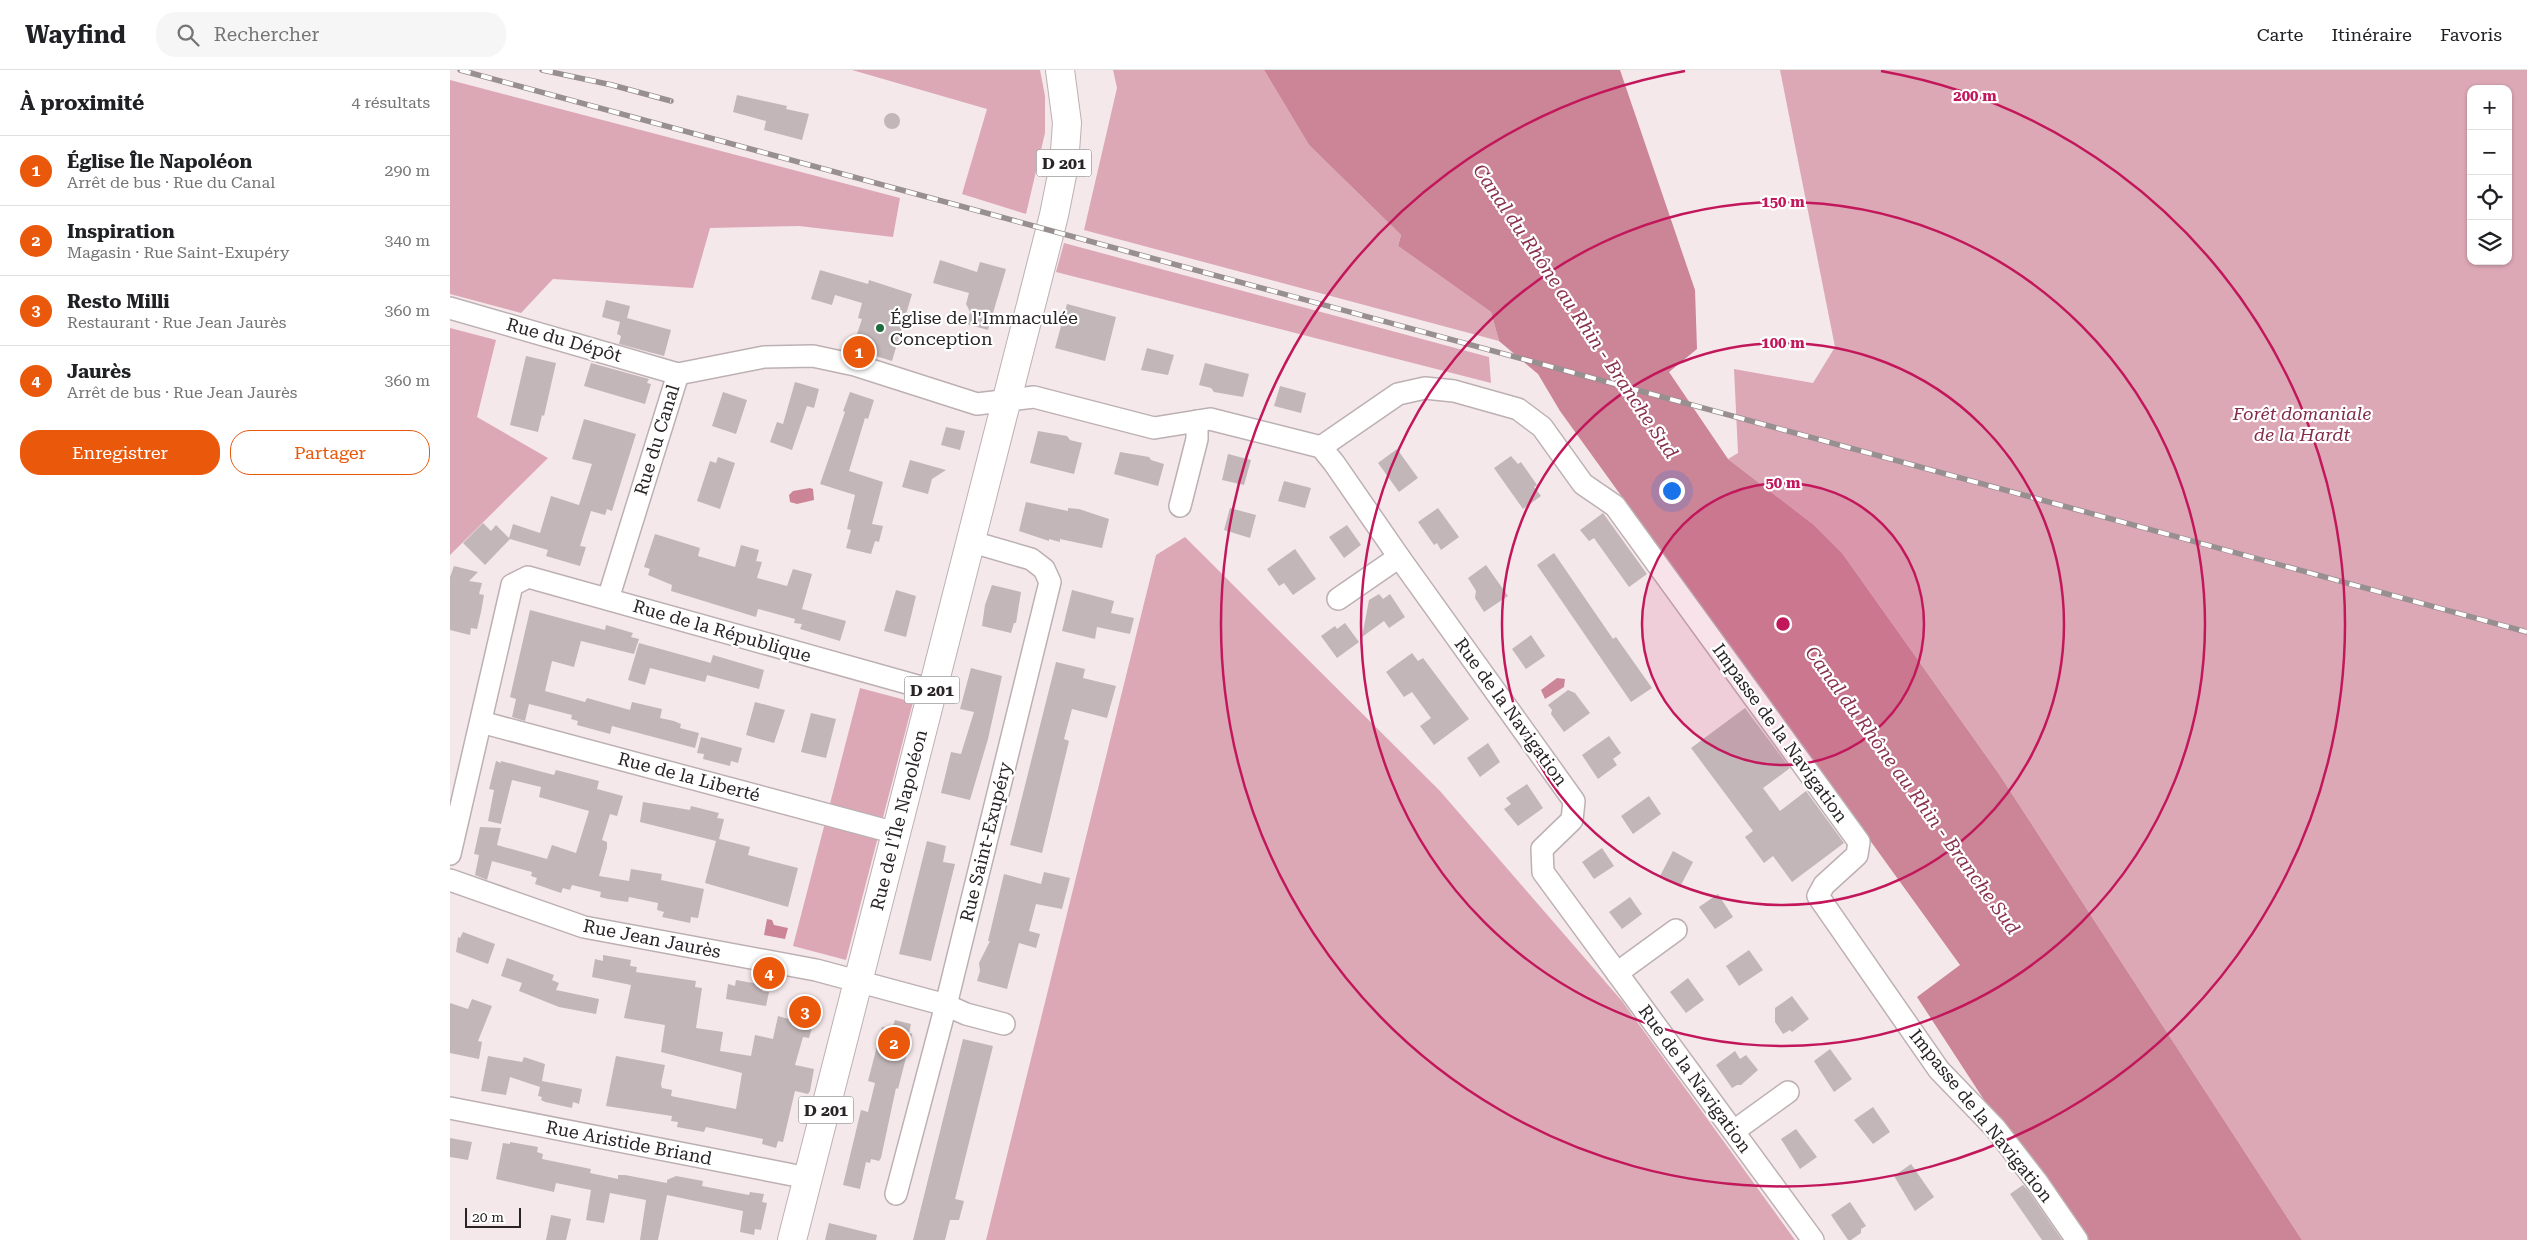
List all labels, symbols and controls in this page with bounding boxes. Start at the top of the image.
search box [156,12,506,57]
text: Wayfind [25,21,126,49]
icon: search [174,21,202,49]
text: Rechercher [214,23,319,46]
text: Carte [2257,24,2303,45]
text: Itinéraire [2331,24,2412,45]
text: Favoris [2440,24,2502,45]
map controls [2467,85,2512,265]
button: + [2467,85,2512,130]
text: 200 m [1953,87,1997,105]
text: À proximité [20,91,144,115]
text: 4 résultats [351,93,430,112]
button: − [2467,130,2512,175]
text: Église Île Napoléon [67,150,252,173]
road number: D 201 [1036,150,1092,176]
water label: Canal du Rhône au Rhin - Branche Sud [1468,160,1683,463]
text: 1 [32,161,40,180]
text: 290 m [384,161,430,180]
text: Arrêt de bus · Rue du Canal [67,173,275,192]
button: locate [2467,175,2512,220]
text: 150 m [1761,193,1805,211]
text: Inspiration [67,220,175,243]
button: layers [2467,220,2512,265]
text: 2 [32,231,40,250]
text: 340 m [384,231,430,250]
text: Magasin · Rue Saint-Exupéry [67,243,289,262]
text: Resto Milli [67,290,170,313]
text: 3 [32,301,40,320]
text: 360 m [384,301,430,320]
place label: Église de l'Immaculée Conception [890,307,1078,349]
text: Restaurant · Rue Jean Jaurès [67,313,286,332]
street label: Rue du Dépôt [504,313,624,366]
marker: Église de l'Immaculée Conception [874,322,886,334]
pin: 1 [843,333,875,371]
text: 100 m [1761,334,1805,352]
text: Jaurès [67,360,131,383]
text: 4 [32,371,40,390]
text: 360 m [384,371,430,390]
street label: Rue du Canal [630,382,683,498]
text: Arrêt de bus · Rue Jean Jaurès [67,383,297,402]
park label: Forêt domaniale de la Hardt [2232,403,2371,445]
button: Enregistrer [20,430,220,475]
button: Partager [230,430,430,475]
text: 50 m [1765,474,1801,492]
your location [1659,478,1685,504]
street label: Rue de la République [631,595,814,666]
centre of rings [1774,615,1792,633]
street label: Rue de la Navigation [1451,634,1572,790]
street label: Impasse de la Navigation [1708,639,1853,827]
water label: Canal du Rhône au Rhin - Branche Sud [1800,642,2025,939]
road number: D 201 [904,676,960,704]
street label: Rue de l'Île Napoléon [866,727,931,912]
street label: Rue de la Liberté [616,747,763,806]
street label: Rue Saint-Exupéry [955,759,1016,924]
street label: Rue Jean Jaurès [582,915,723,962]
pin: 4 [753,954,785,992]
pin: 3 [789,993,821,1031]
street label: Rue de la Navigation [1635,1001,1756,1157]
pin: 2 [878,1024,910,1062]
street label: Impasse de la Navigation [1905,1025,2058,1207]
road number: D 201 [798,1096,854,1124]
street label: Rue Aristide Briand [544,1116,714,1169]
scale bar [465,1205,521,1228]
text: 20 m [472,1209,504,1225]

